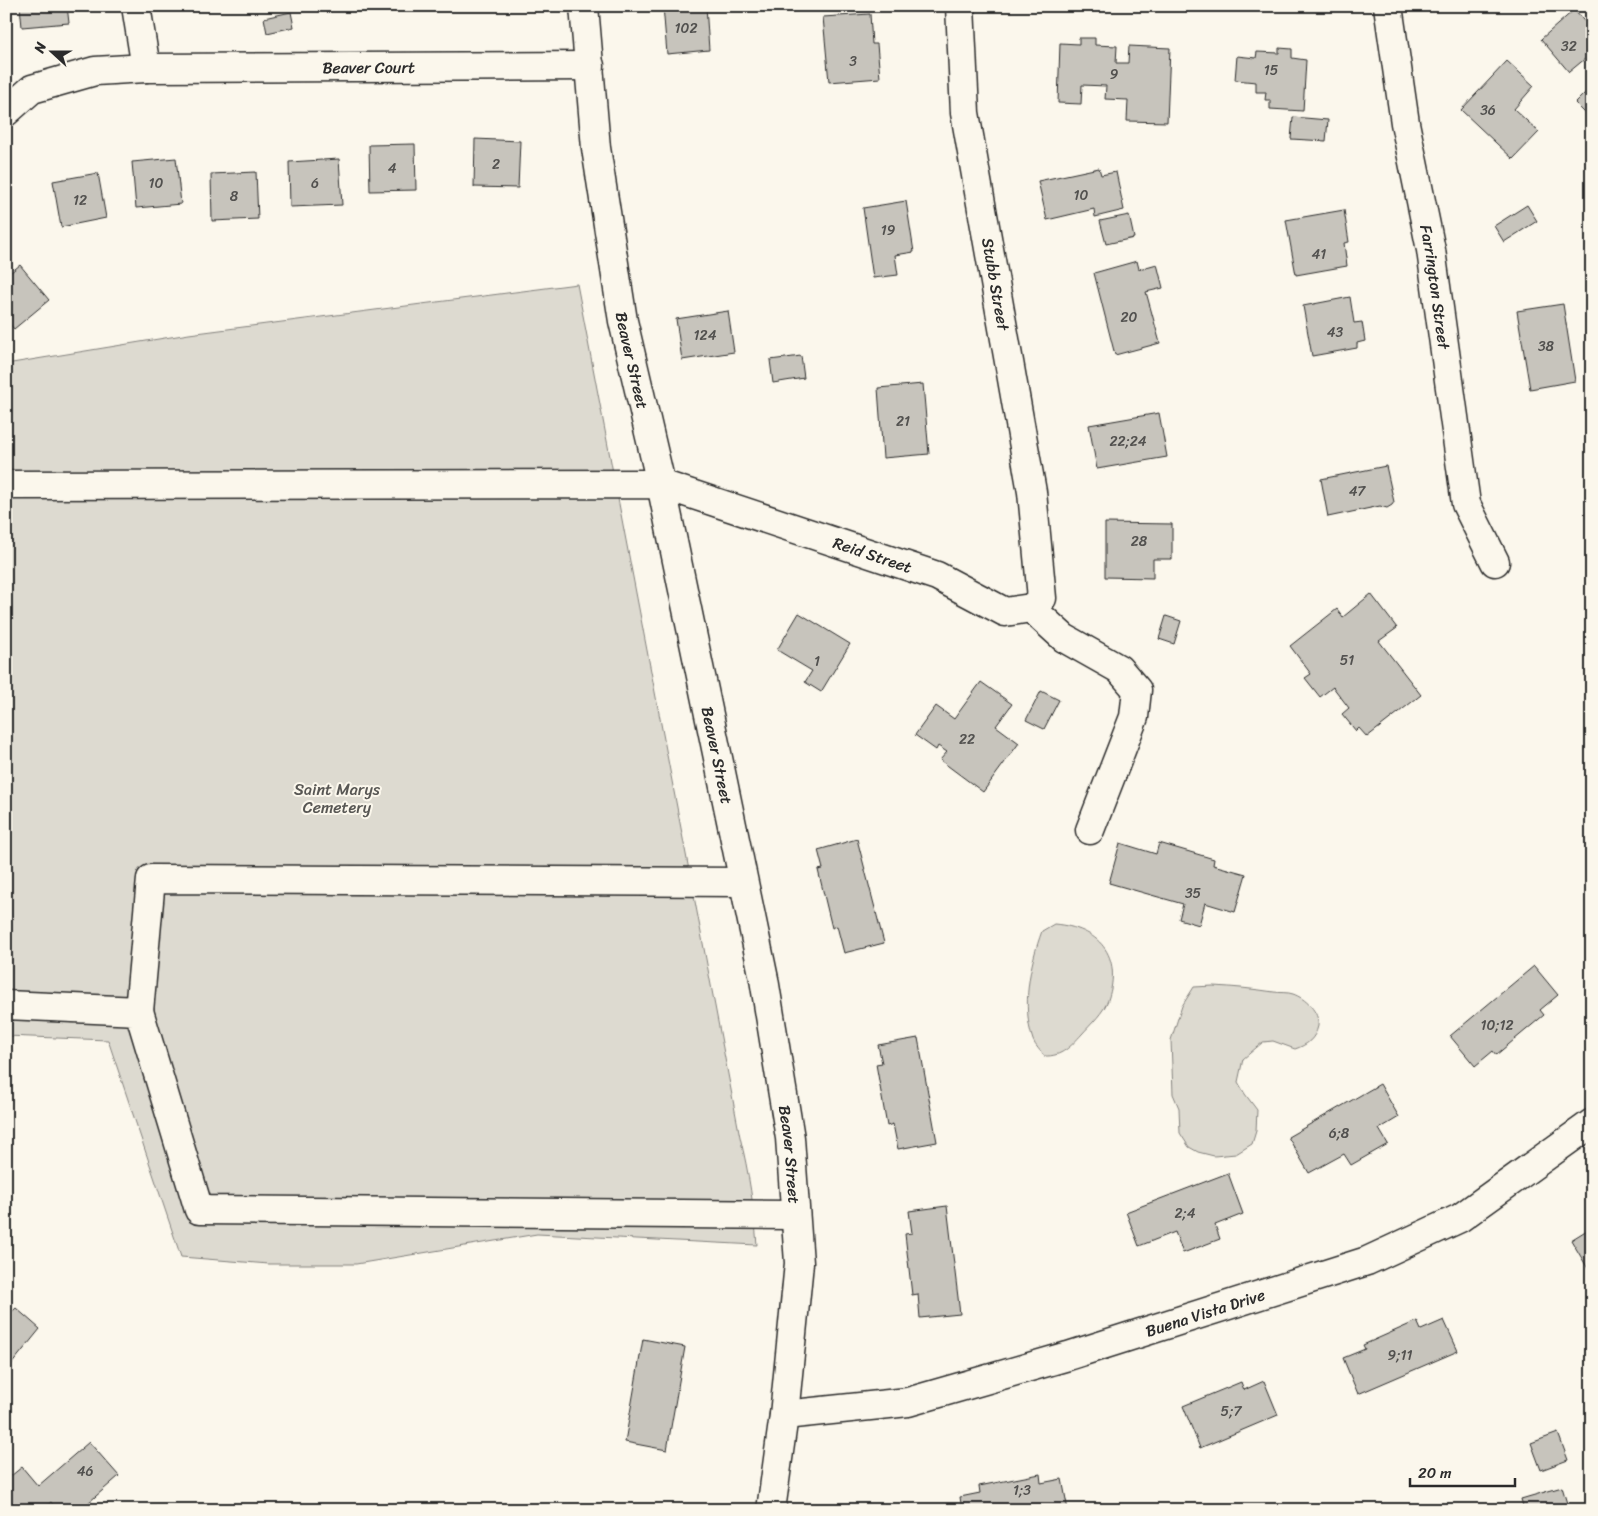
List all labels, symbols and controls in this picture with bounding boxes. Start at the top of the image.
house number: 102 [675,16,697,41]
north arrow [28,28,78,78]
house number: 32 [1561,34,1577,59]
text: N [27,38,54,57]
house number: 3 [849,49,857,74]
street label: Beaver Court [322,53,415,82]
house number: 15 [1264,58,1279,83]
house number: 9 [1110,62,1119,87]
house number: 36 [1480,98,1496,123]
house number: 2 [492,152,500,177]
house number: 4 [388,156,397,181]
house number: 10 [149,171,164,196]
house number: 6 [311,171,319,196]
house number: 10 [1074,183,1089,208]
house number: 8 [230,184,239,209]
house number: 12 [73,188,87,213]
house number: 19 [881,218,896,243]
street label: Farrington Street [1411,222,1459,352]
street label: Stubb Street [973,236,1018,333]
house number: 41 [1312,242,1326,267]
house number: 20 [1121,305,1138,330]
street label: Beaver Street [607,310,657,412]
house number: 43 [1327,320,1344,345]
house number: 124 [694,323,717,348]
house number: 38 [1538,334,1555,359]
house number: 21 [896,409,910,434]
house number: 22;24 [1109,429,1147,454]
house number: 47 [1349,479,1366,504]
street label: Reid Street [829,528,916,582]
house number: 28 [1131,529,1148,554]
house number: 51 [1340,648,1354,673]
house number: 1 [814,649,820,674]
street label: Beaver Street [693,704,741,807]
house number: 22 [959,727,975,752]
park label: Saint Marys Cemetery [294,775,381,822]
house number: 35 [1185,881,1202,906]
house number: 10;12 [1480,1013,1514,1038]
street label: Beaver Street [770,1103,809,1205]
house number: 6;8 [1329,1121,1350,1146]
house number: 2;4 [1174,1201,1196,1226]
street label: Buena Vista Drive [1142,1280,1269,1346]
house number: 9;11 [1388,1343,1412,1368]
house number: 5;7 [1221,1399,1242,1424]
scale bar [1410,1456,1516,1488]
house number: 46 [77,1459,93,1484]
text: 20 m [1418,1460,1452,1486]
house number: 1;3 [1013,1478,1031,1503]

